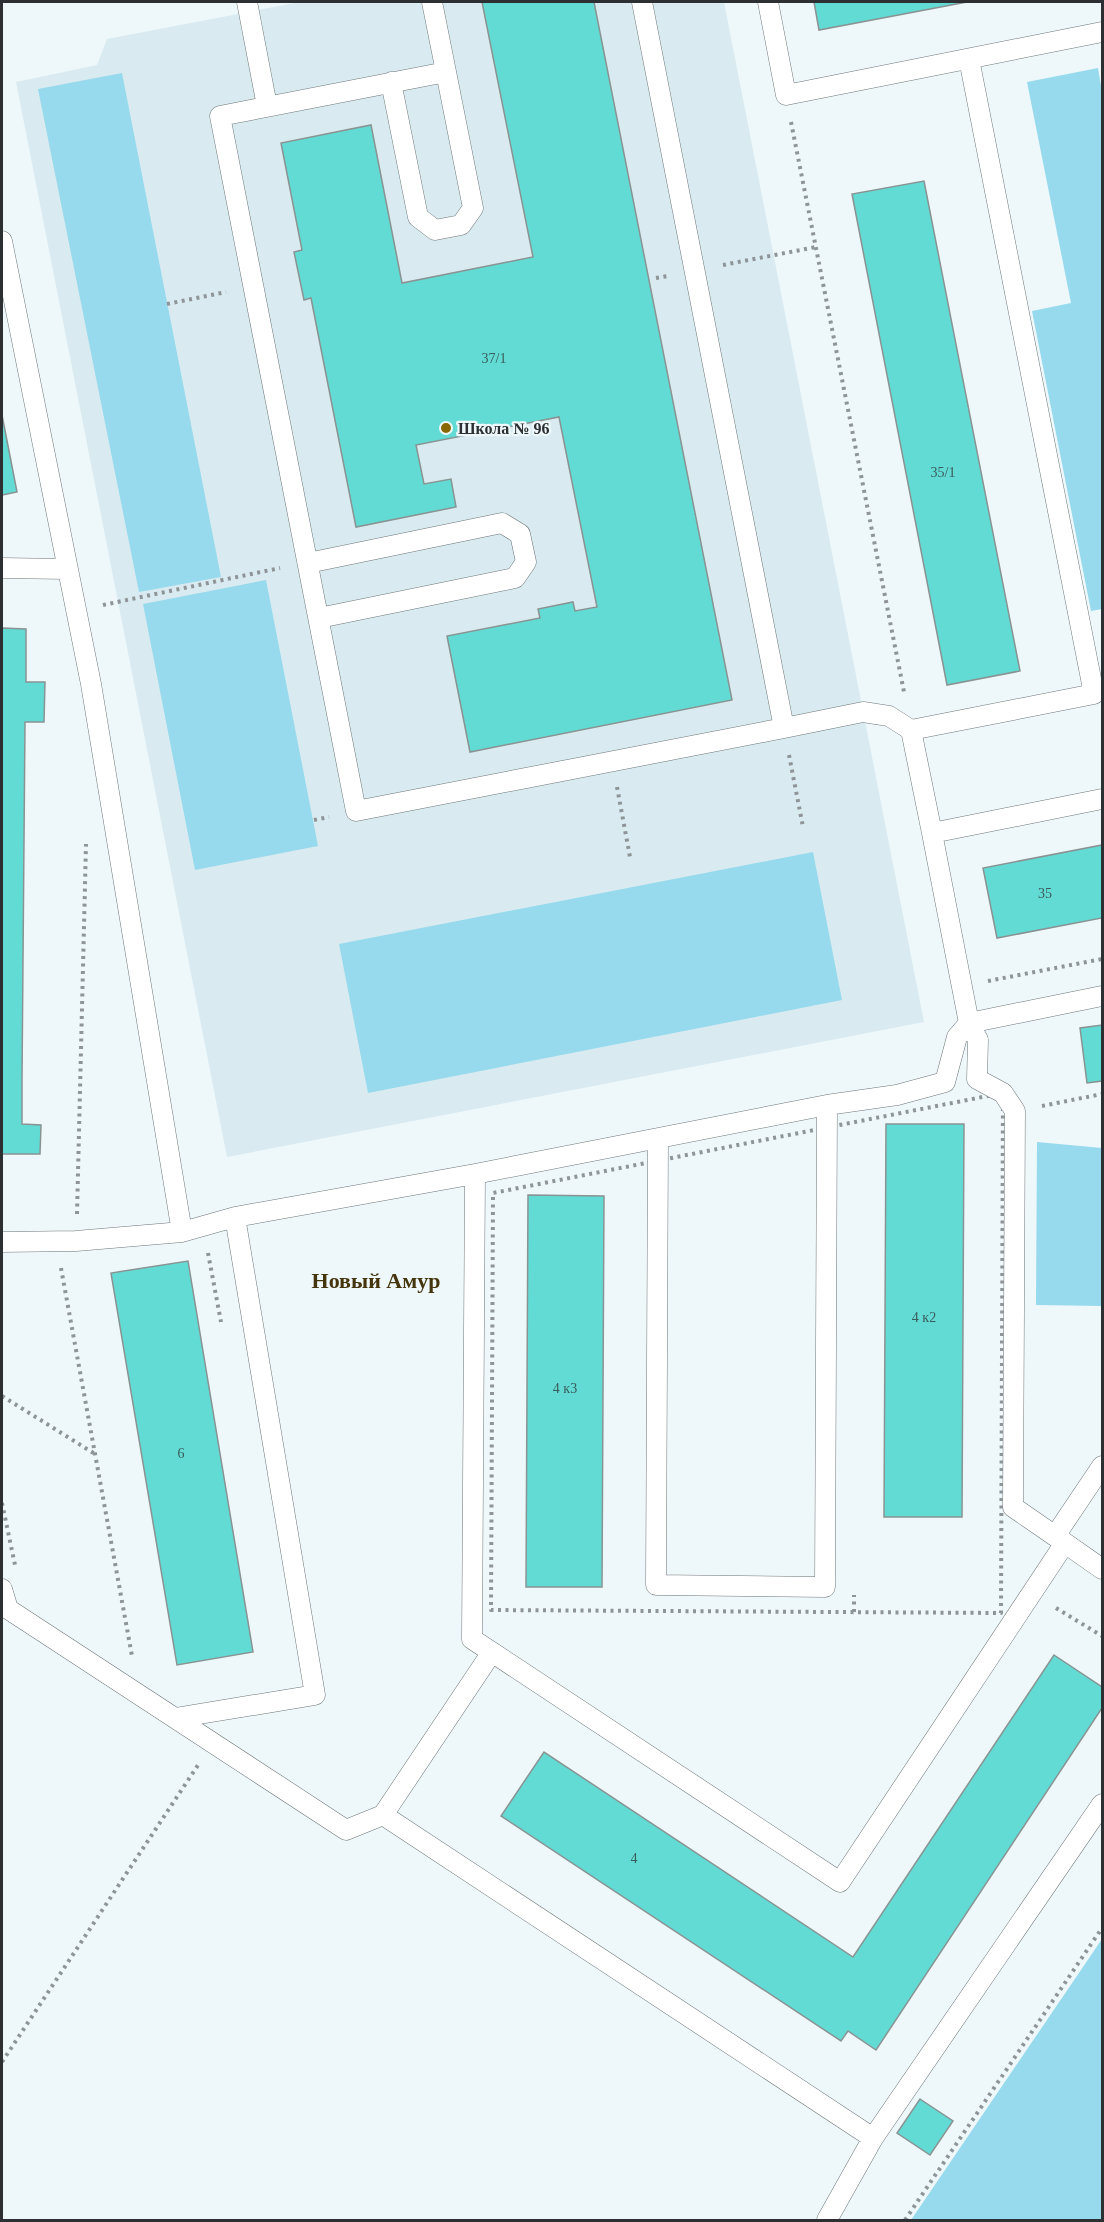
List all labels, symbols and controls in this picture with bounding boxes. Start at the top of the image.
house number: 37/1 [482,351,506,366]
place label: Школа № 96 [458,420,549,437]
marker: Школа № 96 [439,421,453,435]
house number: 35/1 [931,465,955,480]
house number: 35 [1038,886,1052,901]
district label: Новый Амур [312,1268,440,1293]
house number: 4 к2 [912,1310,936,1325]
house number: 4 к3 [553,1381,577,1396]
house number: 6 [178,1446,185,1461]
house number: 4 [631,1851,638,1866]

